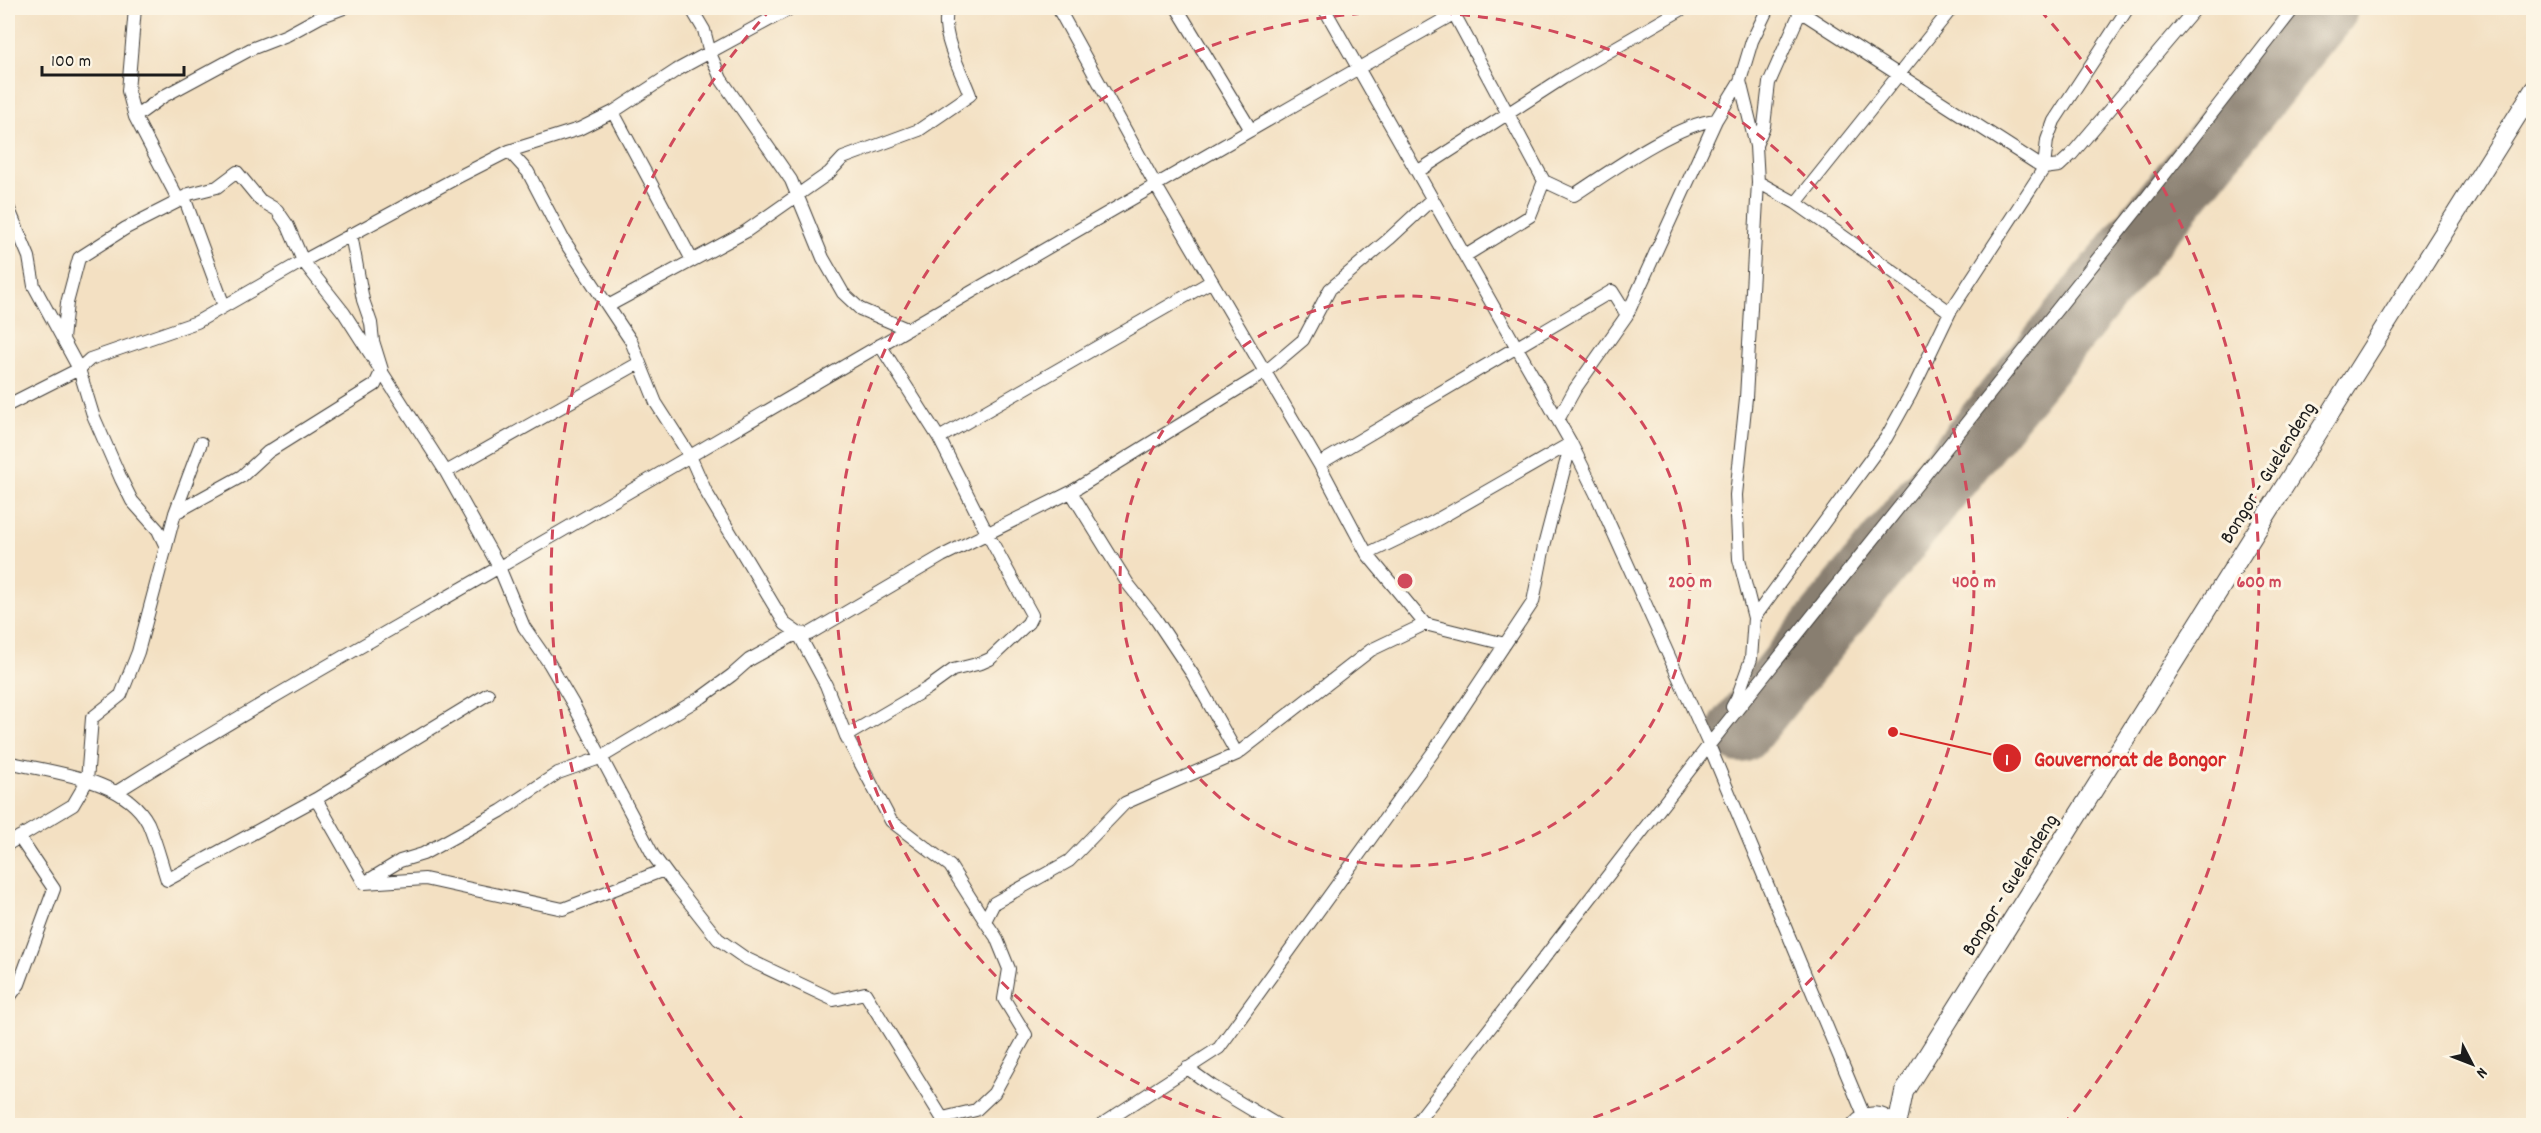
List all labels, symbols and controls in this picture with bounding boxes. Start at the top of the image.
scale bar [42,39,184,77]
text: 100 m [51,50,91,75]
street label: Bongor - Guelendeng [2214,397,2325,551]
centre of rings [1395,571,1415,591]
text: 200 m [1668,571,1712,596]
text: 400 m [1952,571,1996,596]
text: 600 m [2237,571,2281,596]
callout: Gouvernorat de Bongor [1992,738,2238,778]
text: Gouvernorat de Bongor [2034,746,2227,777]
text: 1 [2005,749,2009,774]
street label: Bongor - Guelendeng [1956,809,2067,963]
north arrow [2442,1034,2502,1094]
text: N [2470,1062,2492,1083]

